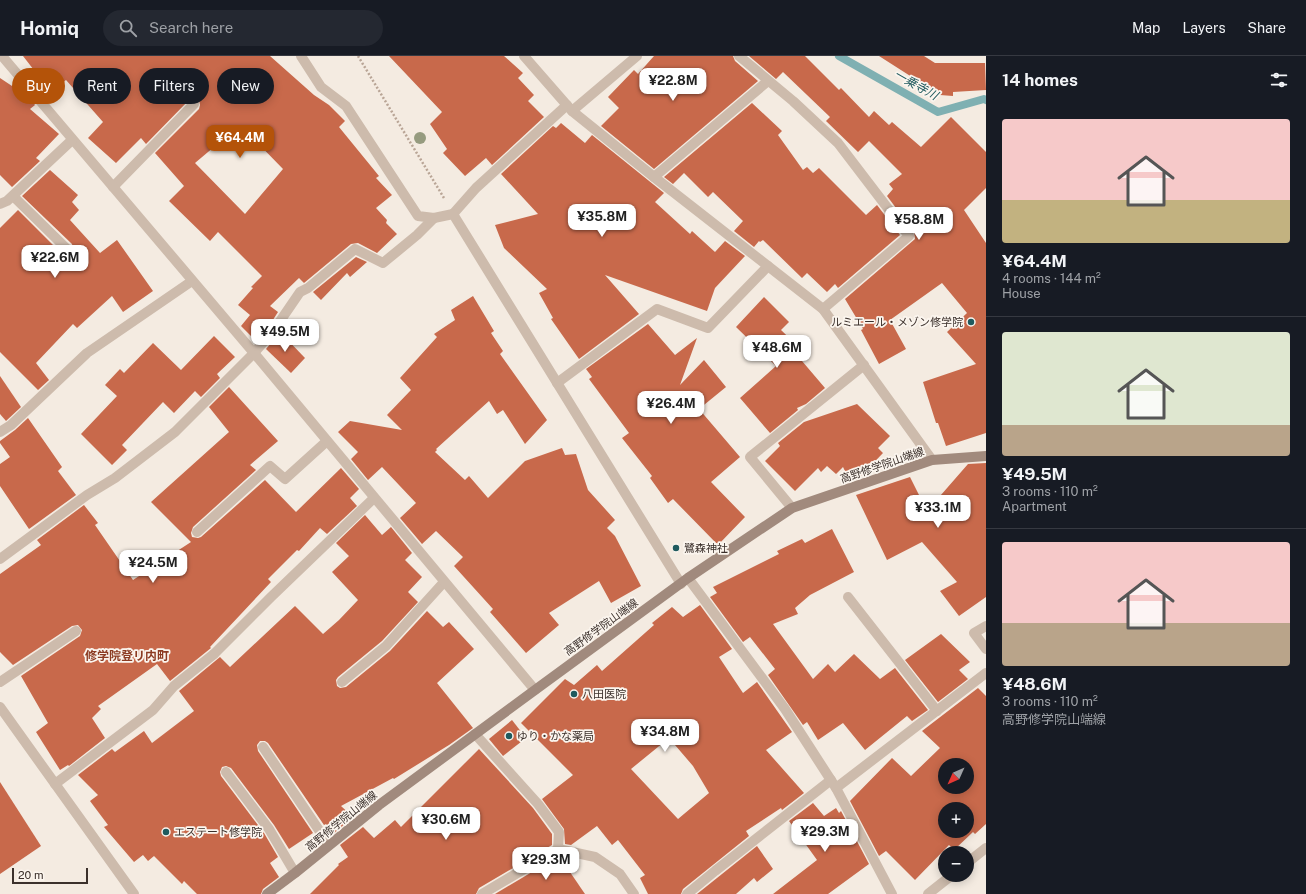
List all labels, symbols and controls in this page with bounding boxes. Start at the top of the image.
search box [103,10,383,46]
text: Homiq [20,17,79,39]
icon: search [117,17,139,39]
text: Search here [149,19,233,36]
text: Map [1132,20,1160,36]
text: Layers [1182,20,1226,36]
text: Share [1248,20,1286,36]
water label: 一乗寺川 [892,67,942,104]
chip: Buy [12,68,65,104]
chip: Rent [73,68,131,104]
chip: Filters [139,68,209,104]
chip: New [217,68,274,104]
pin: ¥22.8M [640,68,706,102]
icon: filters [1268,69,1290,91]
text: 14 homes [1002,70,1078,90]
text: ¥22.8M [648,73,698,88]
pin: ¥64.4M [207,125,273,159]
text: ¥64.4M [215,130,265,145]
icon: home [1110,145,1182,217]
pin: ¥35.8M [569,204,635,238]
pin: ¥58.8M [886,207,952,241]
text: ¥35.8M [577,209,627,224]
text: ¥58.8M [894,212,944,227]
pin: ¥22.6M [22,245,88,279]
text: ¥22.6M [30,250,80,265]
text: ¥64.4M [1002,251,1067,271]
text: 4 rooms · 144 m² [1002,271,1101,286]
text: House [1002,286,1041,301]
place label: ルミエール・メゾン修学院 [831,316,963,328]
marker: ルミエール・メゾン修学院 [966,317,976,327]
pin: ¥49.5M [252,319,318,353]
text: ¥49.5M [260,324,310,339]
pin: ¥48.6M [744,335,810,369]
text: ¥48.6M [752,340,802,355]
icon: home [1110,358,1182,430]
pin: ¥26.4M [638,391,704,425]
text: ¥26.4M [646,396,696,411]
street label: 高野修学院山端線 [838,445,926,485]
text: ¥49.5M [1002,464,1067,484]
text: 3 rooms · 110 m² [1002,484,1098,499]
pin: ¥33.1M [905,495,971,529]
text: Apartment [1002,499,1067,514]
text: ¥33.1M [915,500,961,515]
place label: 鷺森神社 [684,542,728,554]
marker: 鷺森神社 [671,543,681,553]
pin: ¥24.5M [120,550,186,584]
text: ¥24.5M [128,555,178,570]
icon: home [1110,568,1182,640]
street label: 高野修学院山端線 [562,596,640,658]
district label: 修学院登リ内町 [85,649,169,663]
text: ¥48.6M [1002,674,1067,694]
place label: 八田医院 [582,688,626,700]
marker: 八田医院 [569,689,579,699]
text: 3 rooms · 110 m² [1002,694,1098,709]
text: 高野修学院山端線 [1002,712,1106,727]
pin: ¥34.8M [632,719,698,753]
text: ¥34.8M [640,724,690,739]
place label: ゆり・かな薬局 [517,730,594,742]
marker: ゆり・かな薬局 [504,731,514,741]
north arrow [938,758,974,794]
map controls [938,758,974,882]
street label: 高野修学院山端線 [303,789,379,853]
button: + [938,802,974,838]
pin: ¥30.6M [413,807,479,841]
text: ¥30.6M [421,812,471,827]
pin: ¥29.3M [792,819,858,853]
text: ¥29.3M [800,824,850,839]
place label: エステート修学院 [174,826,262,838]
marker: エステート修学院 [161,827,171,837]
button: − [938,846,974,882]
pin: ¥29.3M [513,847,579,881]
text: ¥29.3M [521,852,571,867]
scale bar [12,866,88,885]
text: 20 m [18,869,43,881]

